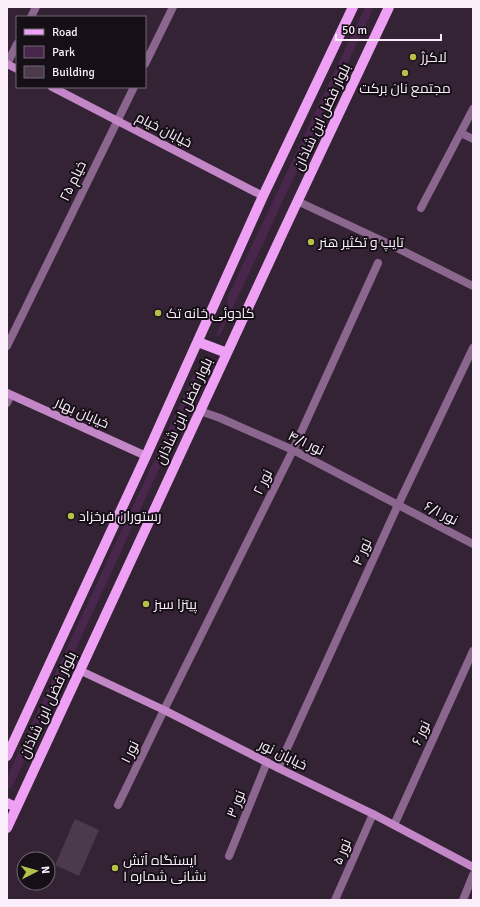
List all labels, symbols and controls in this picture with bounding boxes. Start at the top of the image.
legend [16,16,146,88]
scale bar [336,16,441,42]
text: 50 m [342,23,367,38]
text: Road [52,25,78,40]
text: Park [52,45,75,60]
place label: لاکرژ [420,49,447,66]
marker: لاکرژ [408,52,418,62]
street label: بلوار فضل ابن شاذان [290,61,354,173]
text: Building [52,65,95,80]
marker: مجتمع نان برکت [400,68,410,78]
place label: مجتمع نان برکت [359,80,451,97]
street label: خیابان خیام [132,109,195,152]
street label: خیام ۲۵ [56,158,91,204]
place label: تایپ و تکثیر هنر [318,234,404,252]
marker: تایپ و تکثیر هنر [306,237,316,247]
place label: کادوئی خانه تک [166,305,254,322]
marker: کادوئی خانه تک [153,308,163,318]
street label: بلوار فضل ابن شاذان [152,355,216,467]
street label: خیابان بهار [52,393,112,432]
street label: نور ۴/۱ [285,427,327,459]
street label: نور ۲ [250,467,276,497]
street label: نور ۶/۱ [421,497,461,529]
place label: رستوران فرخزاد [79,508,162,525]
marker: رستوران فرخزاد [66,511,76,521]
street label: نور ۴ [349,536,375,568]
place label: پیتزا سبز [153,596,197,614]
marker: پیتزا سبز [141,599,151,609]
street label: بلوار فضل ابن شاذان [16,649,80,761]
street label: نور ۶ [408,718,434,748]
street label: خیابان نور [255,736,310,774]
street label: نور ۱ [117,738,143,766]
street label: نور ۳ [223,788,249,820]
street label: نور ۵ [329,837,355,867]
north arrow [16,851,56,891]
place label: ایستگاه آتش نشانی شماره ۱ [123,852,207,885]
marker: ایستگاه آتش نشانی شماره ۱ [110,863,120,873]
text: N [39,866,52,874]

